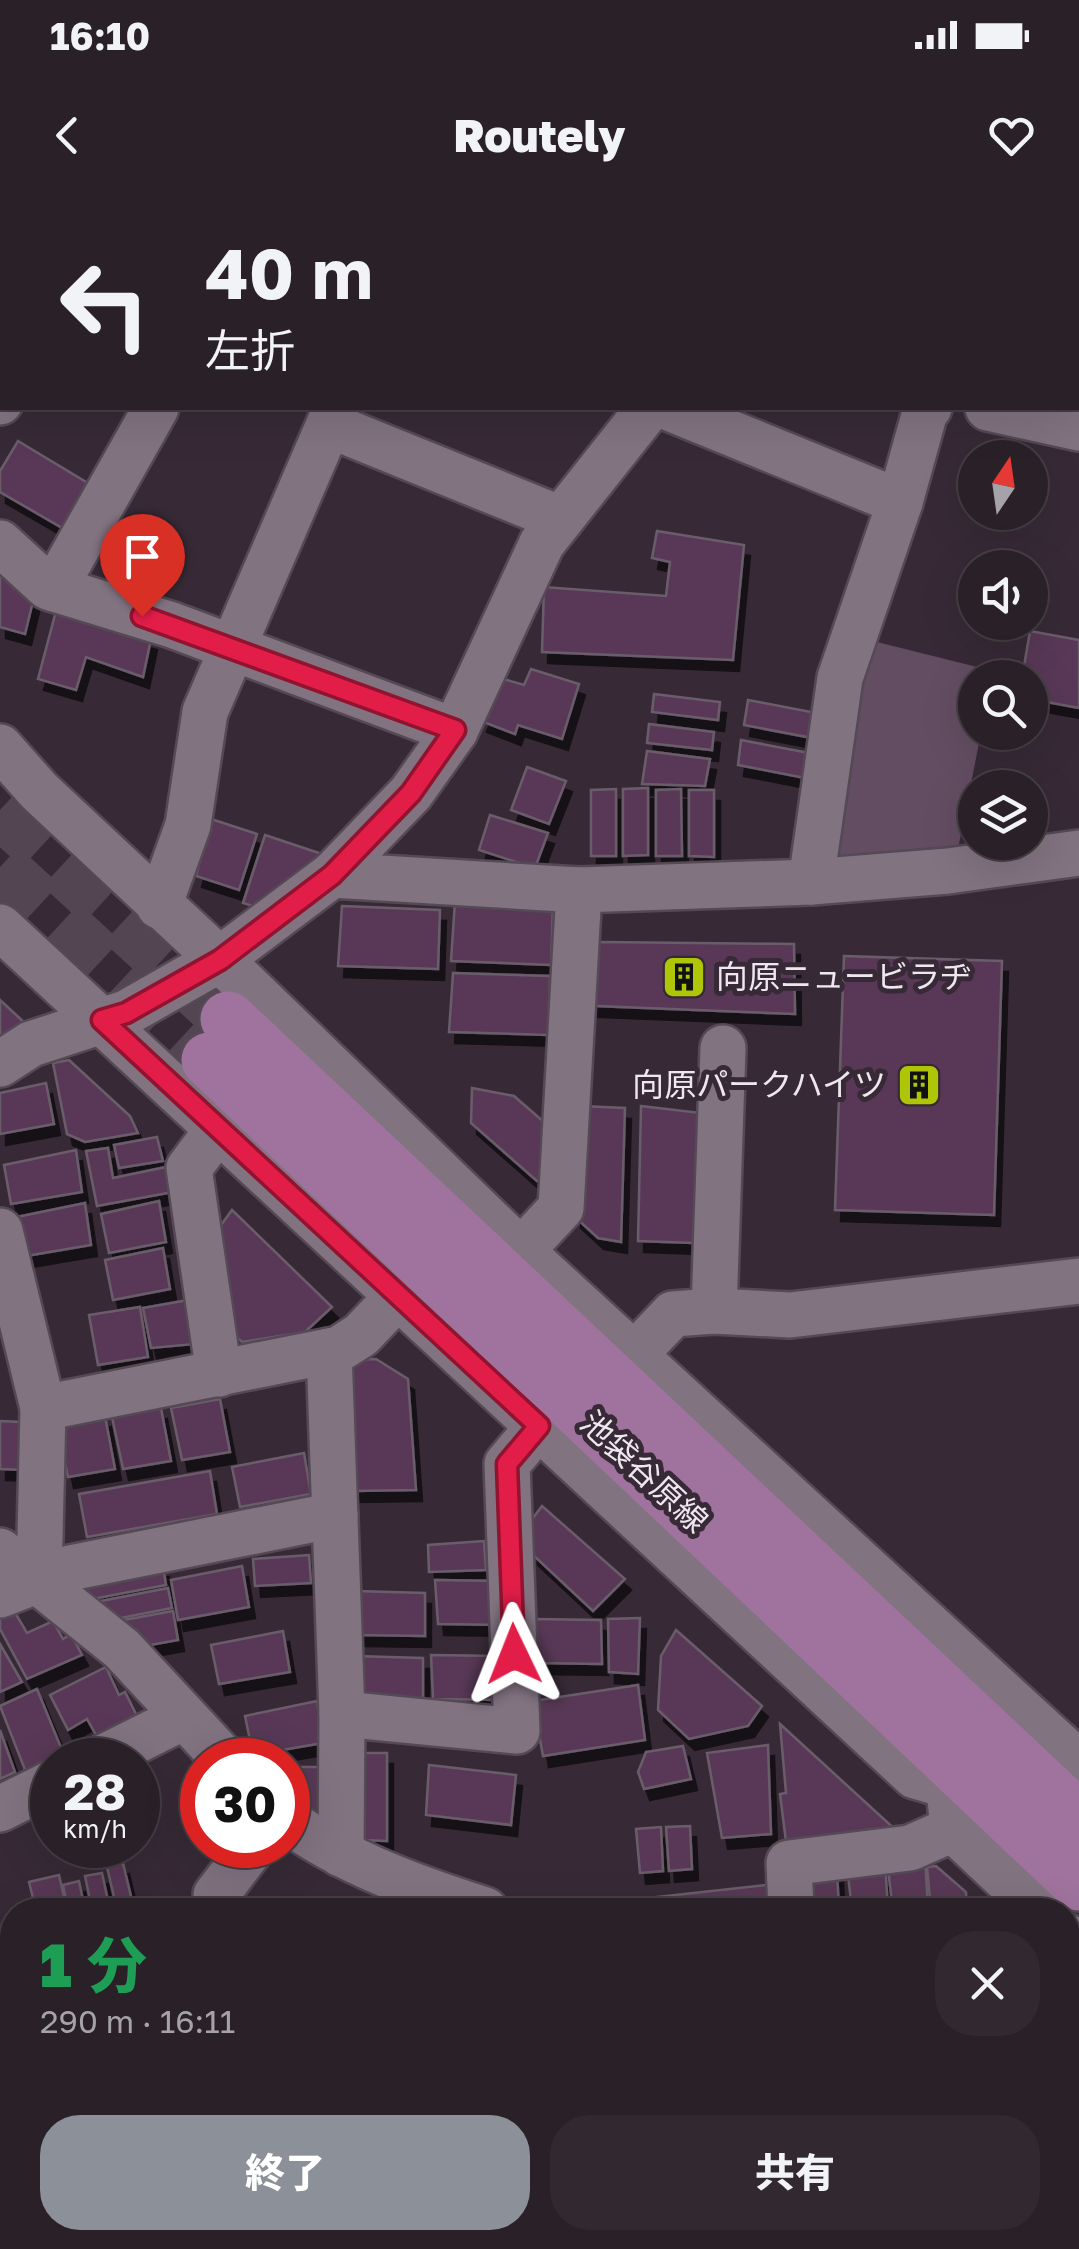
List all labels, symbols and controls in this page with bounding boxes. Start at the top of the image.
text: 16:10 [50,13,150,58]
icon: back [40,108,95,163]
text: Routely [453,108,626,162]
icon: heart [984,108,1039,163]
text: 40 m [205,230,373,314]
icon: left [40,240,170,370]
text: 左折 [205,323,295,377]
north arrow [958,440,1048,530]
map controls [958,440,1048,860]
pin [100,514,185,617]
icon: arrive [115,529,170,584]
button: sound [958,550,1048,640]
button: search [958,660,1048,750]
button: layers [958,770,1048,860]
building icon: 向原ニュービラヂ [661,954,707,1000]
place label: 向原ニュービラヂ [716,957,972,995]
building icon: 向原パークハイツ [896,1062,942,1108]
place label: 向原パークハイツ [632,1065,886,1103]
street label: 池袋谷原線 [573,1403,716,1540]
position arrow [462,1602,566,1706]
speed limit sign: 30 [180,1738,310,1868]
text: 28 [64,1761,126,1821]
text: km/h [63,1813,127,1844]
text: 1 分 [40,1928,147,2000]
button: close [935,1931,1040,2036]
text: 290 m · 16:11 [40,2002,235,2040]
button: 終了 [40,2115,530,2230]
button: 共有 [550,2115,1040,2230]

